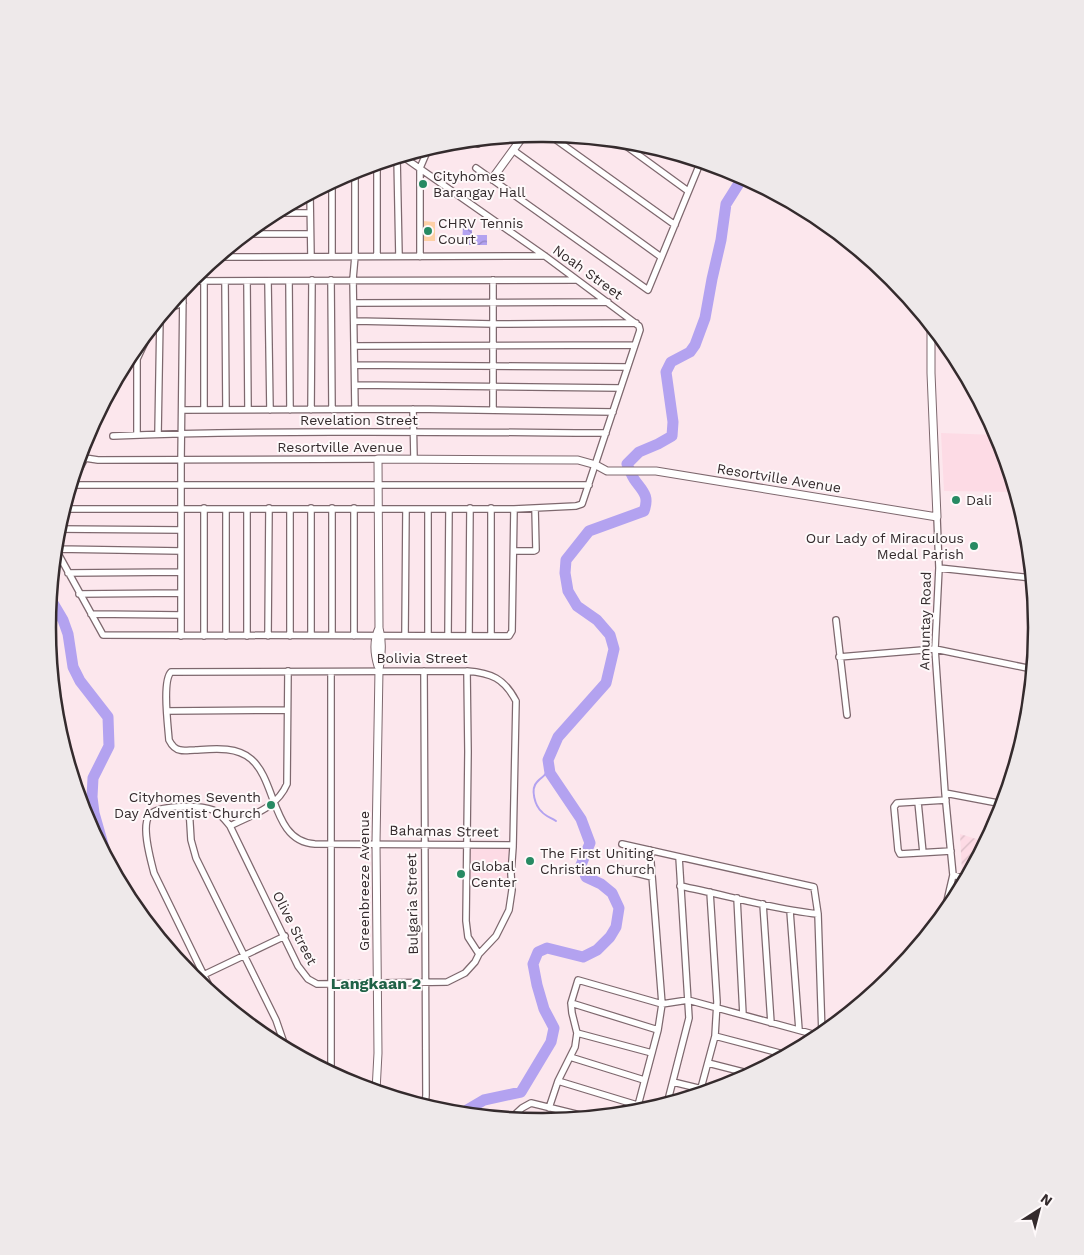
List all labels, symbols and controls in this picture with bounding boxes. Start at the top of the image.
place label: Cityhomes Barangay Hall [433,168,526,200]
marker: Cityhomes Barangay Hall [417,178,429,190]
place label: CHRV Tennis Court [438,215,523,247]
marker: CHRV Tennis Court [422,225,434,237]
street label: Noah Street [550,241,626,303]
street label: Revelation Street [300,412,418,428]
street label: Resortville Avenue [277,439,403,455]
street label: Resortville Avenue [716,460,842,496]
place label: Dali [966,492,992,508]
marker: Dali [950,494,962,506]
place label: Our Lady of Miraculous Medal Parish [806,530,964,562]
marker: Our Lady of Miraculous Medal Parish [968,540,980,552]
street label: Amuntay Road [916,571,934,671]
street label: Bolivia Street [376,650,468,666]
place label: Cityhomes Seventh Day Adventist Church [114,789,261,821]
marker: Cityhomes Seventh Day Adventist Church [265,799,277,811]
street label: Greenbreeze Avenue [356,811,372,951]
street label: Bahamas Street [389,822,499,840]
place label: The First Uniting Christian Church [540,845,655,877]
street label: Bulgaria Street [403,853,421,955]
marker: The First Uniting Christian Church [524,855,536,867]
place label: Global Center [471,858,517,890]
marker: Global Center [455,868,467,880]
street label: Olive Street [270,888,321,968]
district label: Langkaan 2 [331,974,421,993]
north arrow [1014,1185,1064,1235]
text: N [1038,1190,1056,1209]

